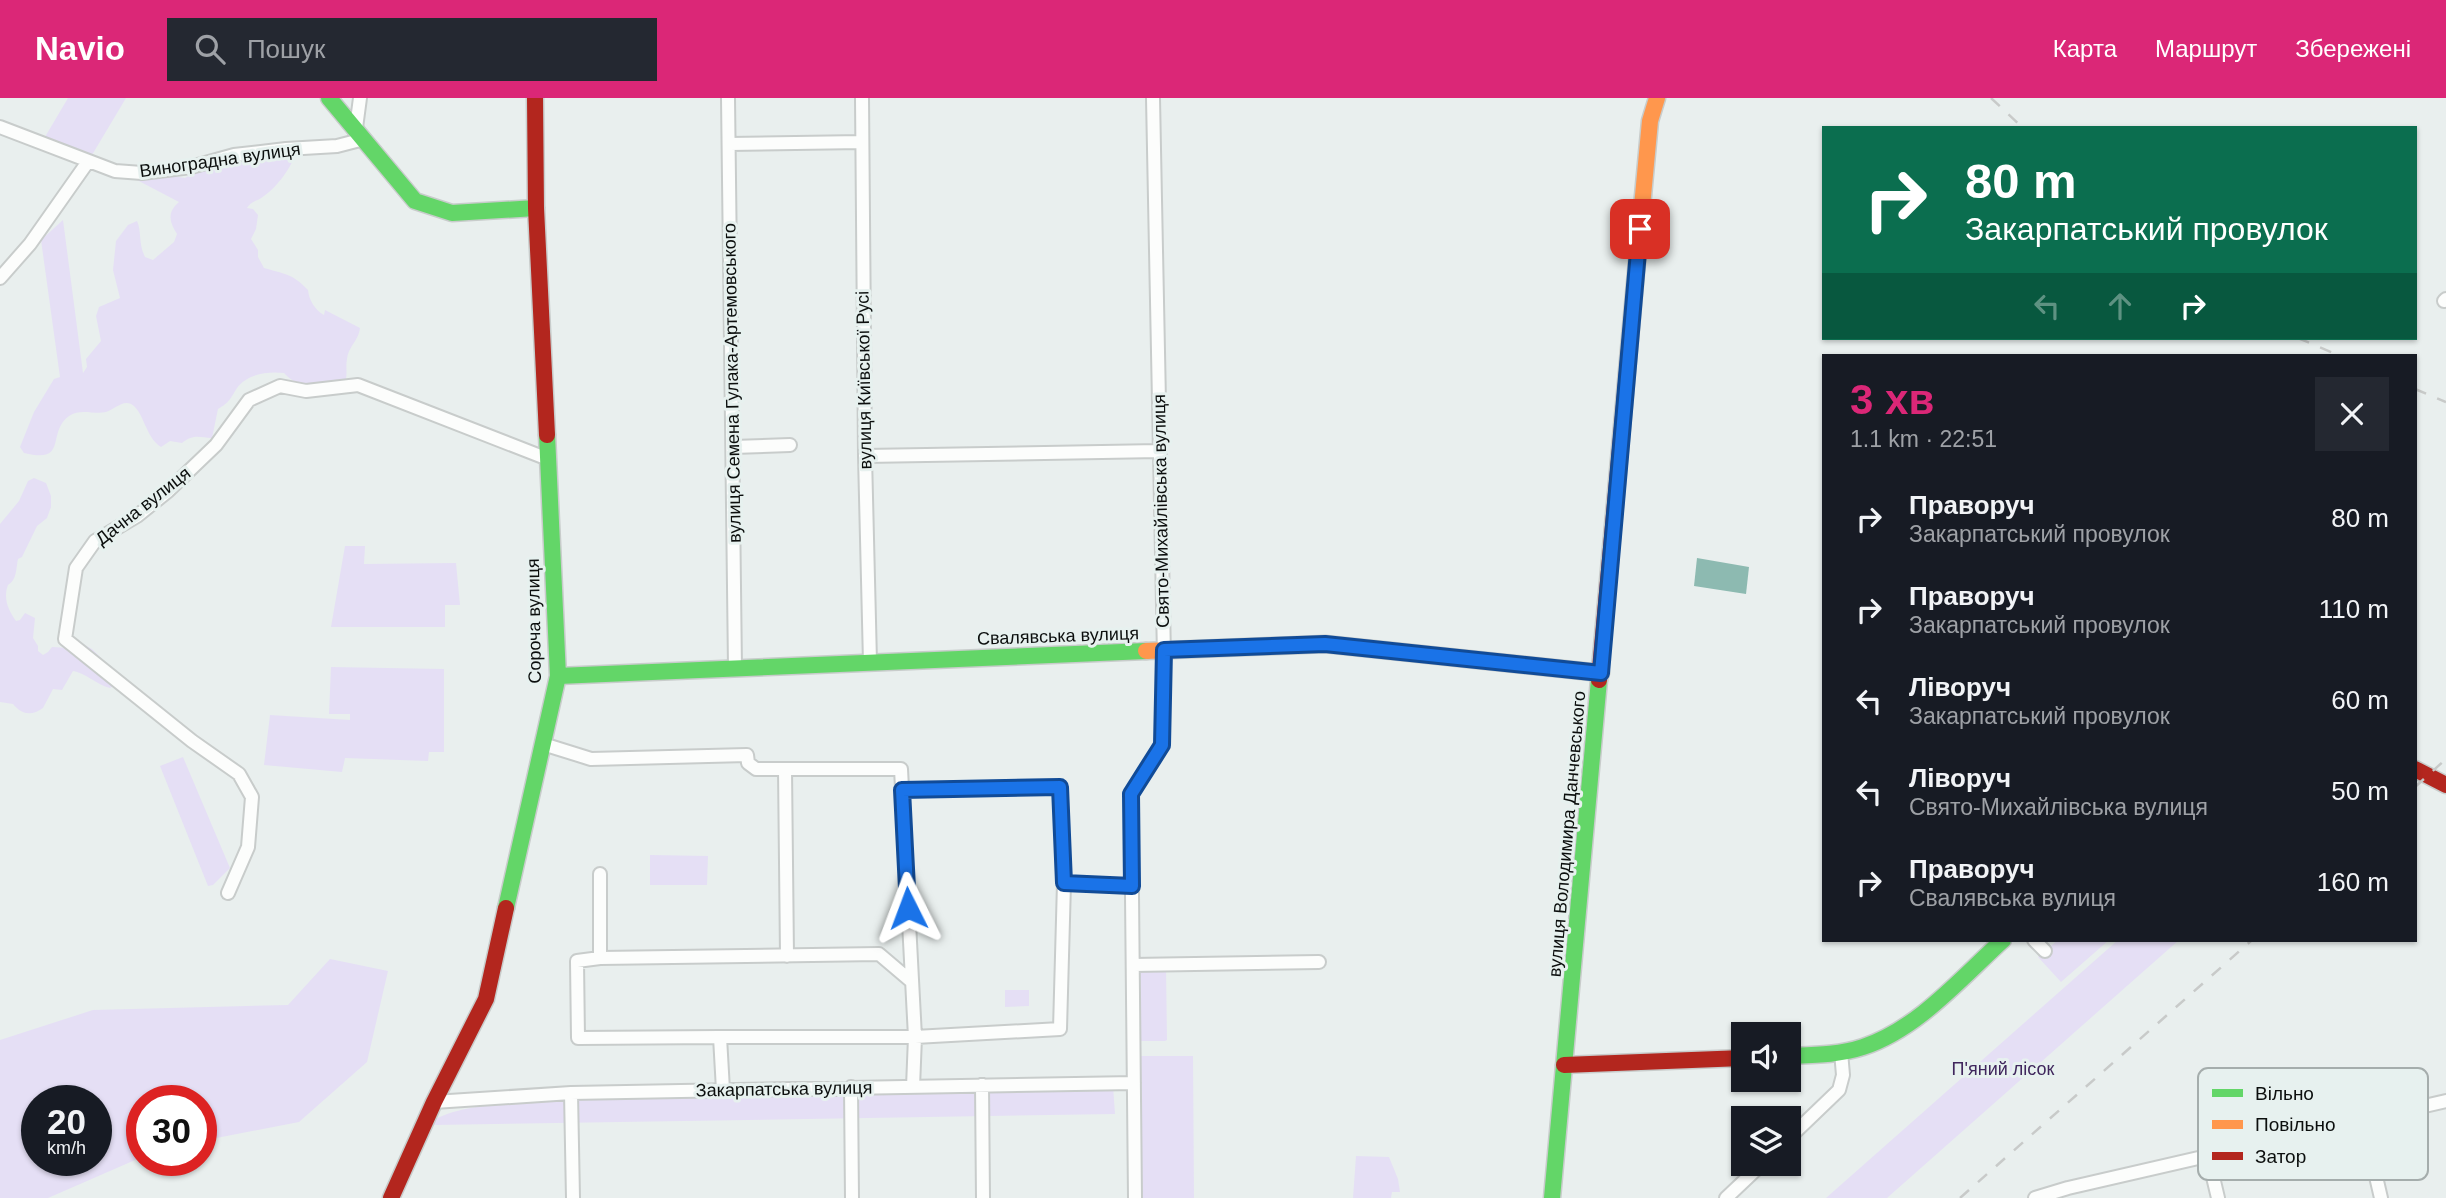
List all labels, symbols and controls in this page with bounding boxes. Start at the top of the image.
search box [167,18,657,81]
text: Navio [35,30,125,67]
icon: search [191,30,229,68]
text: Пошук [247,34,325,64]
text: Карта [2053,35,2117,62]
text: Маршрут [2155,35,2257,62]
text: Збережені [2295,35,2411,62]
street label: Виноградна вулиця [138,139,302,181]
icon: right [1850,154,1941,245]
text: 80 m [1965,154,2077,208]
pin [1610,199,1670,259]
icon: arrive [1621,210,1659,248]
text: Закарпатський провулок [1965,211,2328,247]
street label: вулиця Семена Гулака-Артемовського [719,223,745,543]
icon: left [2028,287,2066,325]
icon: ahead [2101,287,2139,325]
icon: right [2174,287,2212,325]
street label: вулиця Київської Русі [852,291,876,469]
text: 3 хв [1850,376,1934,423]
button: close [2315,377,2389,451]
street label: Свято-Михайлівська вулиця [1149,394,1173,628]
text: 1.1 km · 22:51 [1850,426,1997,452]
street label: Дачна вулиця [92,463,194,549]
text: Праворуч [1909,490,2035,520]
icon: right [1850,500,1888,538]
text: 80 m [2331,503,2389,533]
text: Закарпатський провулок [1909,521,2170,547]
street label: Сороча вулиця [523,558,545,684]
text: Праворуч [1909,581,2035,611]
icon: right [1850,591,1888,629]
text: 110 m [2319,594,2389,624]
text: Закарпатський провулок [1909,612,2170,638]
street label: Свалявська вулиця [977,623,1139,649]
text: Ліворуч [1909,672,2011,702]
icon: left [1850,682,1888,720]
text: 60 m [2331,685,2389,715]
street label: вулиця Володимира Данчевського [1545,690,1589,978]
text: Закарпатський провулок [1909,703,2170,729]
text: Ліворуч [1909,763,2011,793]
icon: left [1850,773,1888,811]
text: 50 m [2331,776,2389,806]
text: Свято-Михайлівська вулиця [1909,794,2208,820]
text: Праворуч [1909,854,2035,884]
icon: right [1850,864,1888,902]
text: 160 m [2317,867,2389,897]
position arrow [871,871,945,945]
text: Свалявська вулиця [1909,885,2116,911]
map controls [1731,1022,1801,1176]
button: sound [1731,1022,1801,1092]
park label: П'яний лісок [1952,1059,2055,1079]
legend [2198,1068,2428,1180]
street label: Закарпатська вулиця [696,1077,872,1101]
text: Вільно [2255,1083,2314,1104]
speed limit sign: 30 [126,1085,217,1176]
text: 20 [47,1102,86,1141]
button: layers [1731,1106,1801,1176]
text: Повільно [2255,1114,2336,1135]
text: km/h [47,1138,86,1158]
text: Затор [2255,1146,2306,1167]

